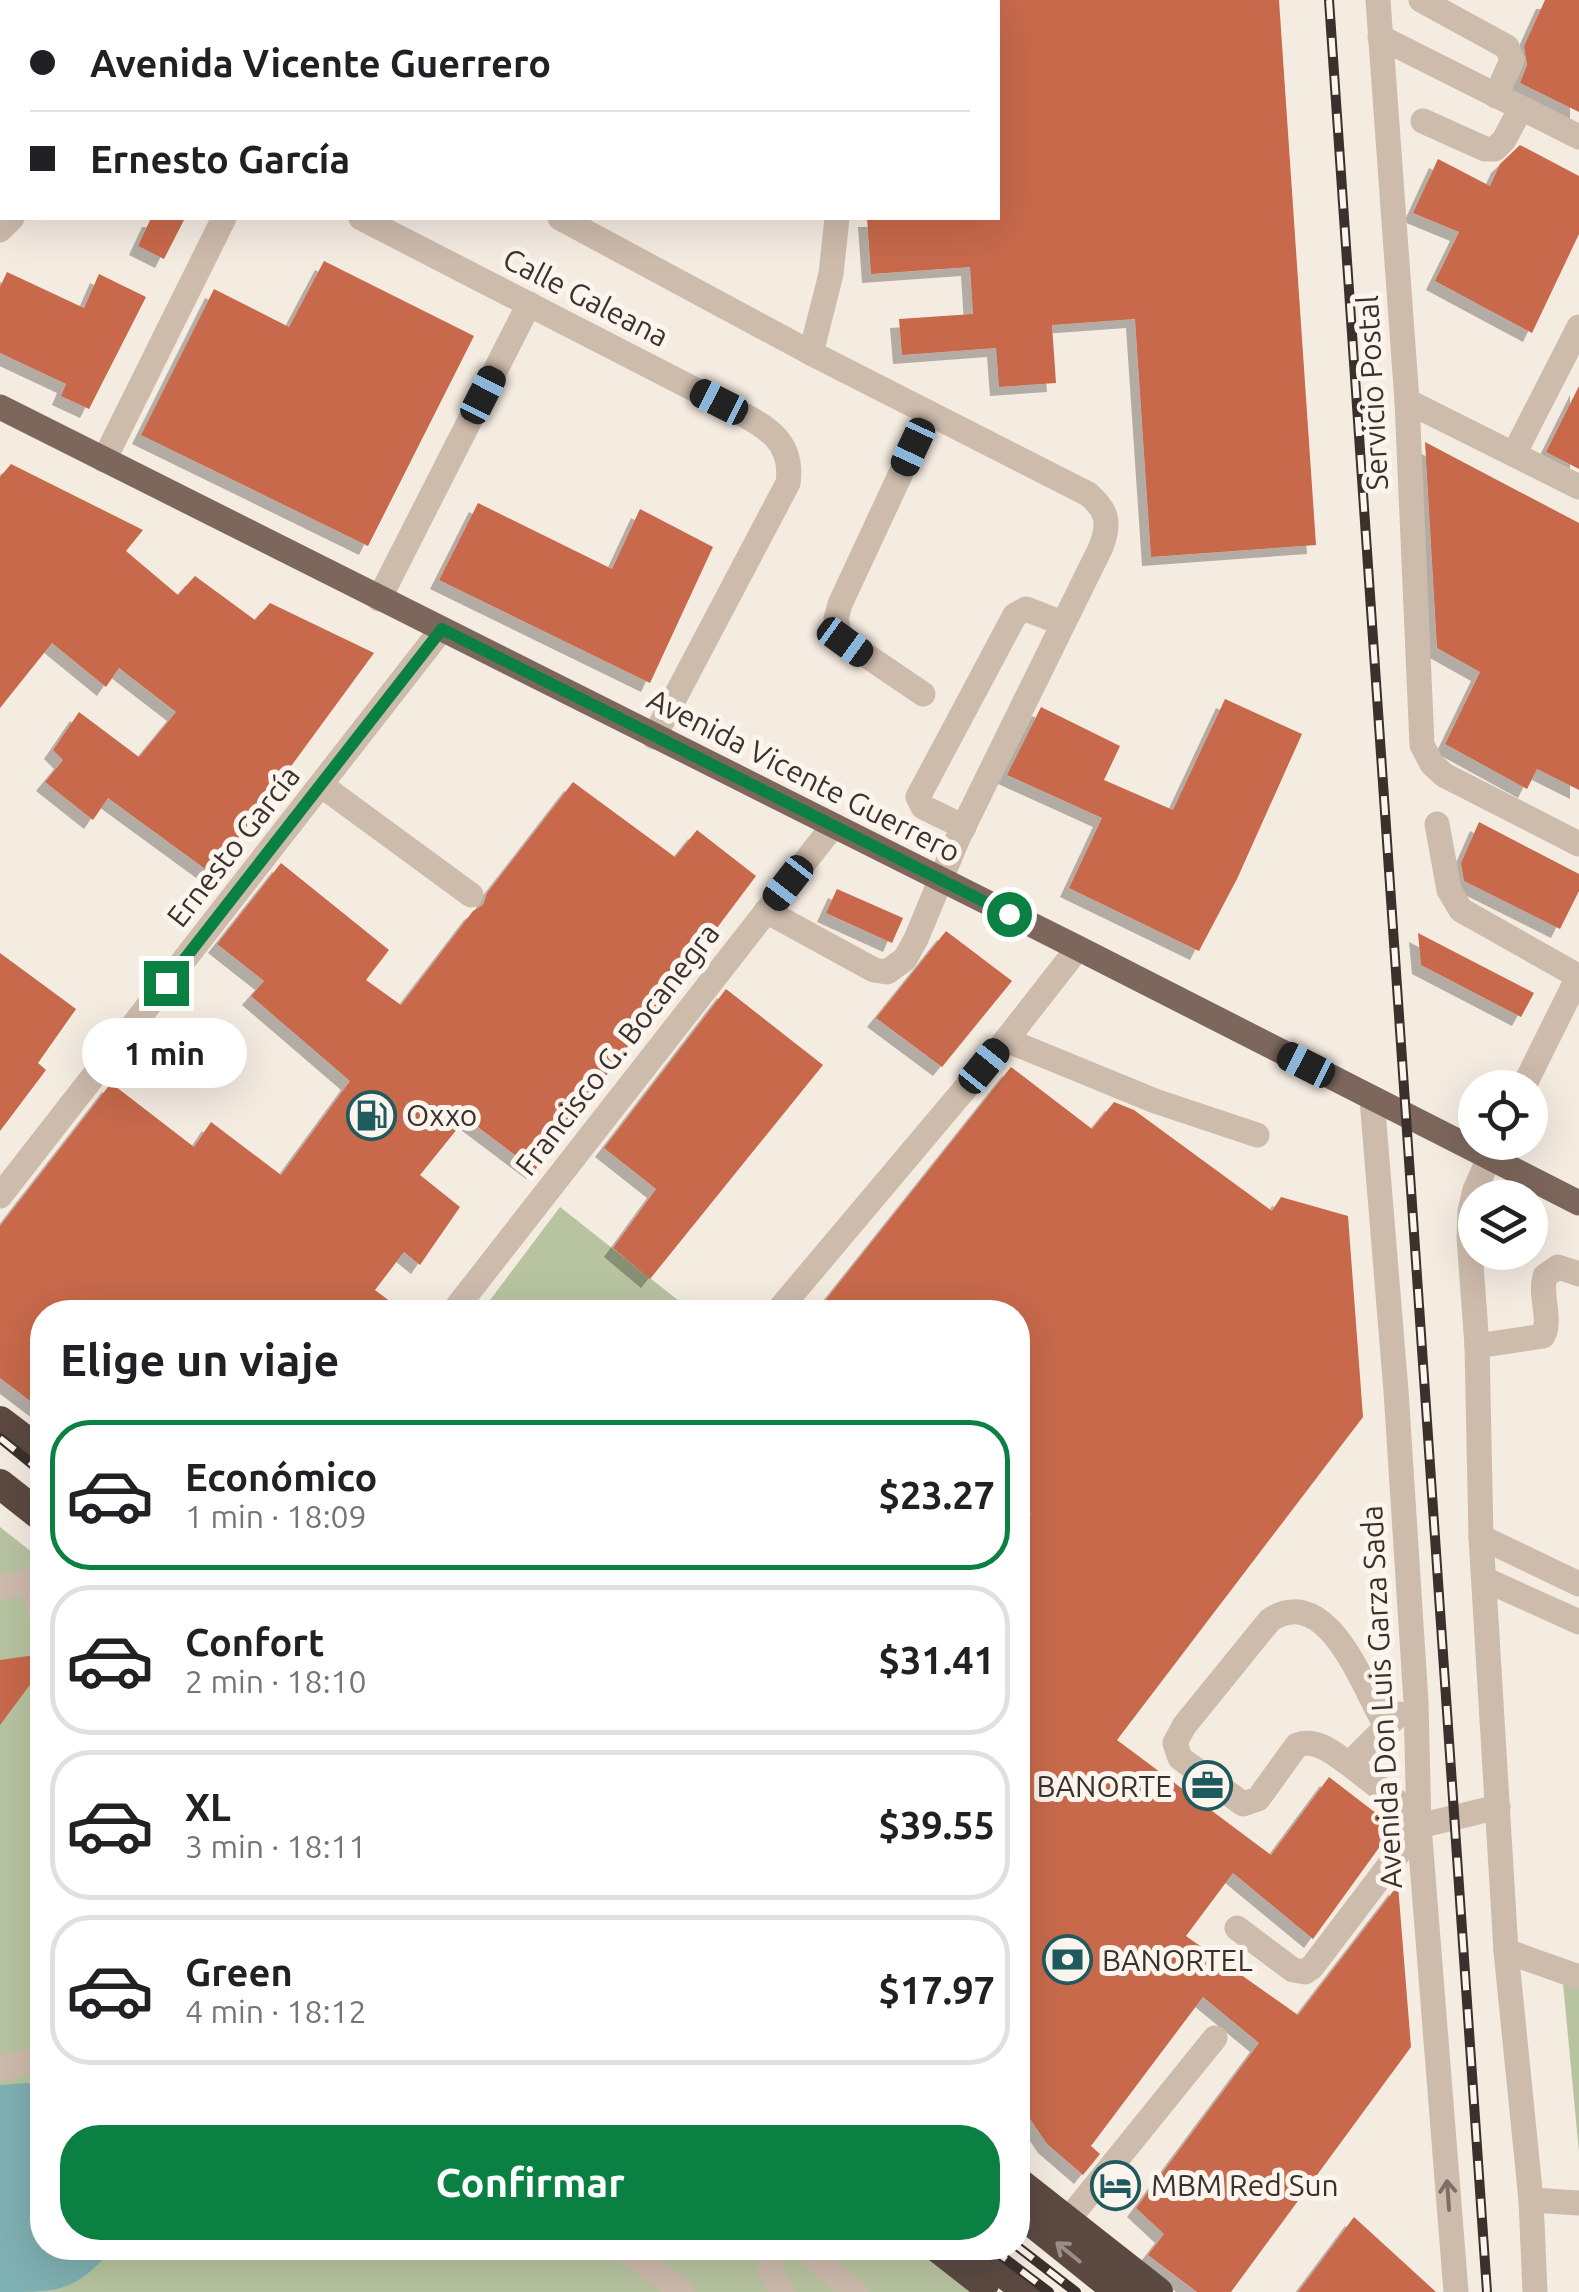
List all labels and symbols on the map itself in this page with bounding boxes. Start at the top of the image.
street label: Calle Galeana [498,241,674,353]
street label: Servicio Postal [1350,295,1394,491]
car [456,361,510,429]
car [685,375,753,429]
car [887,413,939,481]
car [812,612,878,672]
street label: Avenida Vicente Guerrero [642,681,966,869]
street label: Ernesto García [160,759,306,933]
car [758,850,818,916]
route start [987,892,1032,937]
street label: Francisco G. Bocanegra [508,916,726,1182]
route end [144,961,189,1006]
callout: 1 min [84,1018,248,1088]
car [953,1033,1015,1099]
car [1272,1038,1340,1092]
fuel station icon: Oxxo [345,1089,397,1141]
place label: Oxxo [406,1098,477,1132]
street label: Avenida Don Luis Garza Sada [1354,1505,1408,1889]
office icon: BANORTE [1181,1760,1233,1812]
place label: BANORTE [1037,1769,1172,1803]
bank icon: BANORTEL [1041,1934,1093,1986]
place label: BANORTEL [1102,1943,1253,1977]
hotel icon: MBM Red Sun [1090,2159,1142,2211]
place label: MBM Red Sun [1151,2168,1339,2202]
one-way arrow [1438,2179,1457,2211]
one-way arrow [1055,2242,1082,2263]

